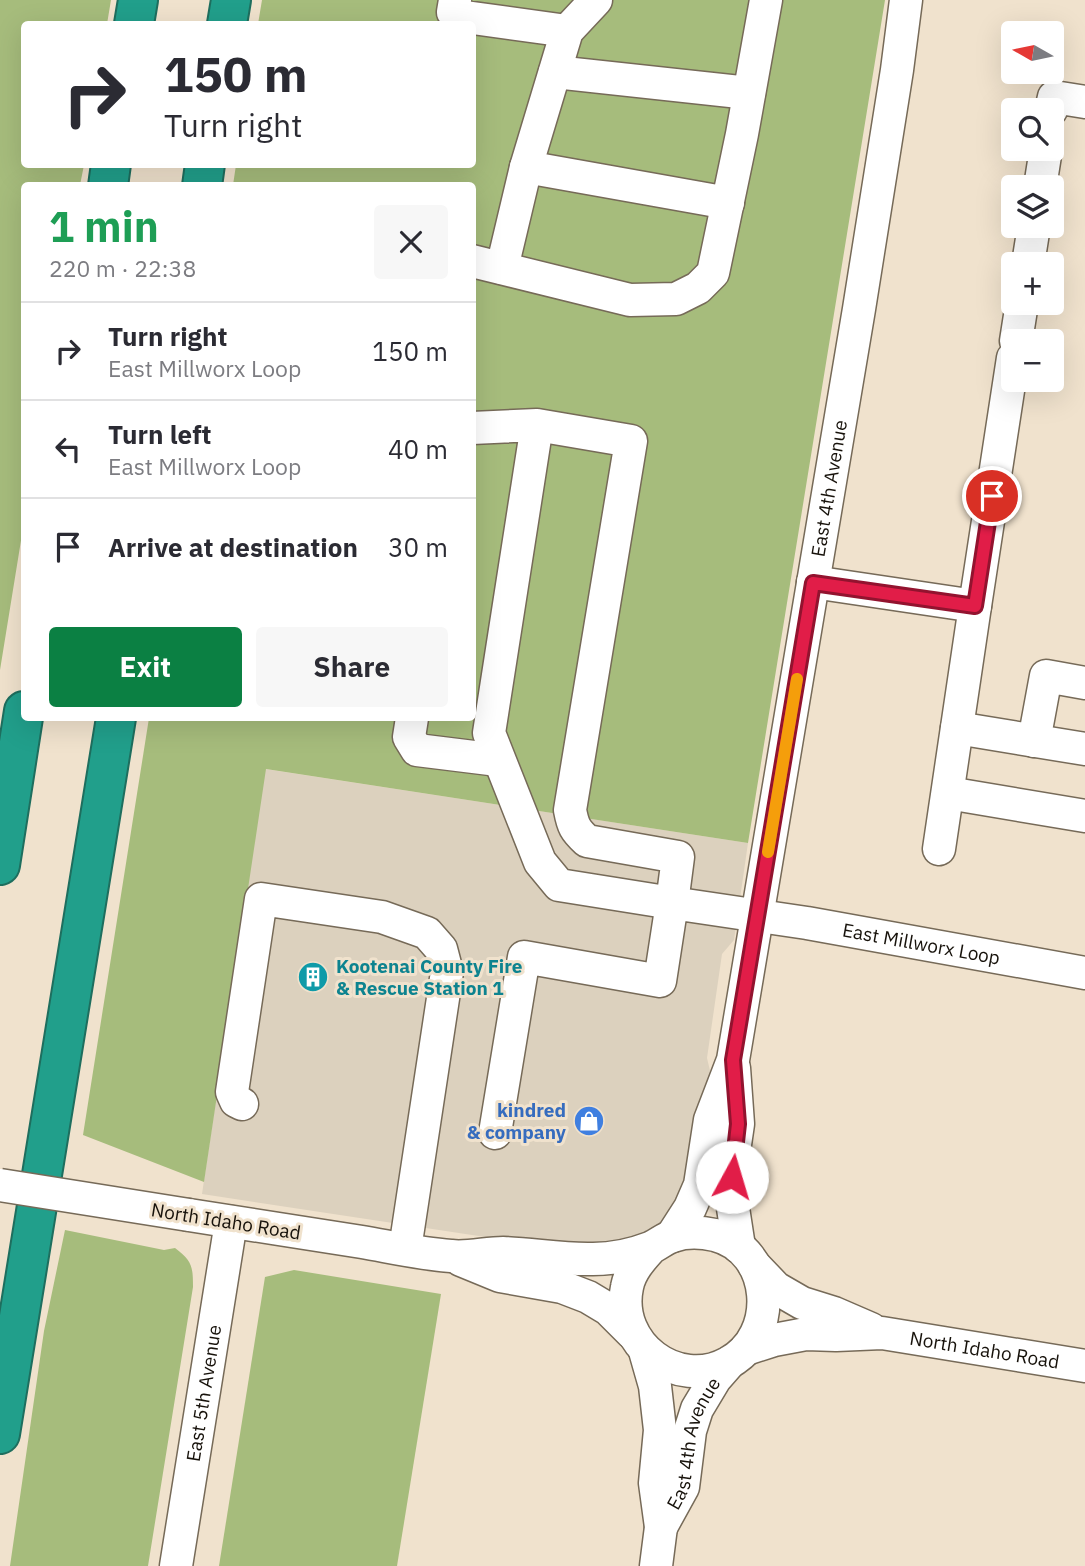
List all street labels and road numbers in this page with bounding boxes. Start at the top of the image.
street label: East 4th Avenue [806,418,852,559]
street label: East Millworx Loop [841,918,1002,970]
street label: North Idaho Road [149,1197,303,1245]
street label: East 5th Avenue [181,1323,226,1463]
street label: North Idaho Road [908,1326,1061,1374]
street label: East 4th Avenue [661,1373,725,1514]

